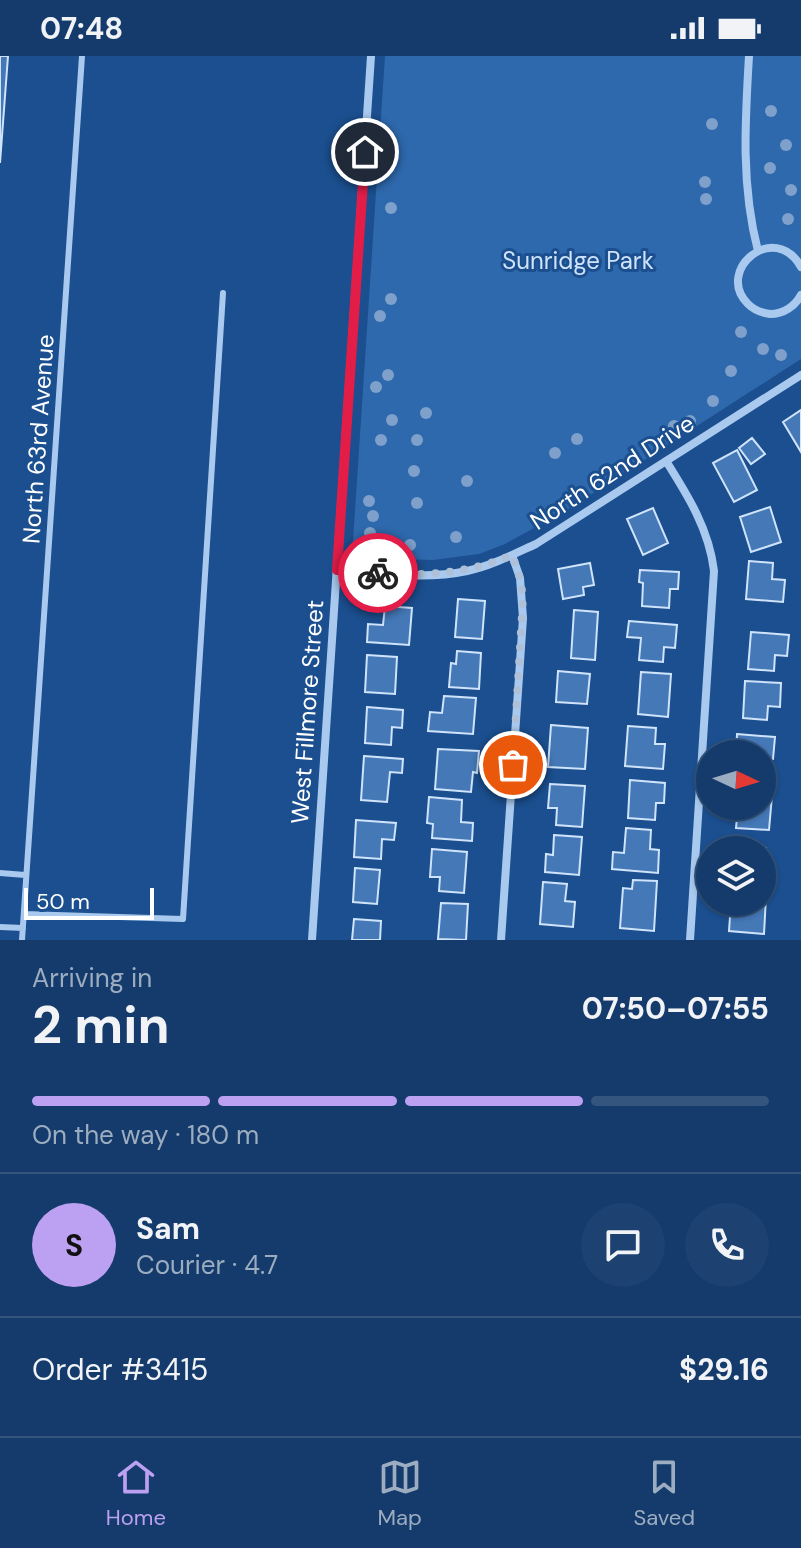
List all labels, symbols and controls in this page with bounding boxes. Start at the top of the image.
text: 07:48 [40,9,123,48]
pin [331,118,399,186]
icon: home [343,130,387,174]
park label: Sunridge Park [502,245,654,276]
street label: North 63rd Avenue [15,333,61,545]
street label: North 62nd Drive [524,407,700,537]
courier [338,533,418,613]
icon: bike [356,551,400,595]
street label: West Fillmore Street [284,599,330,825]
pin [479,731,547,799]
north arrow [696,740,776,820]
map controls [696,740,776,916]
icon: bag [491,743,535,787]
button: layers [696,836,776,916]
scale bar [24,884,154,920]
text: 50 m [36,887,90,916]
text: Arriving in [32,961,152,995]
text: 07:50–07:55 [582,989,769,1028]
text: 2 min [32,991,170,1059]
text: On the way · 180 m [32,1118,259,1152]
button: chat [581,1203,665,1287]
button: phone [685,1203,769,1287]
text: Sam [136,1209,200,1248]
text: S [65,1226,83,1265]
text: Courier · 4.7 [136,1248,278,1282]
text: Order #3415 [32,1350,208,1389]
text: $29.16 [679,1350,769,1389]
tab: Home [106,1455,166,1532]
tab: Map [378,1455,422,1532]
tab: Saved [633,1455,695,1532]

